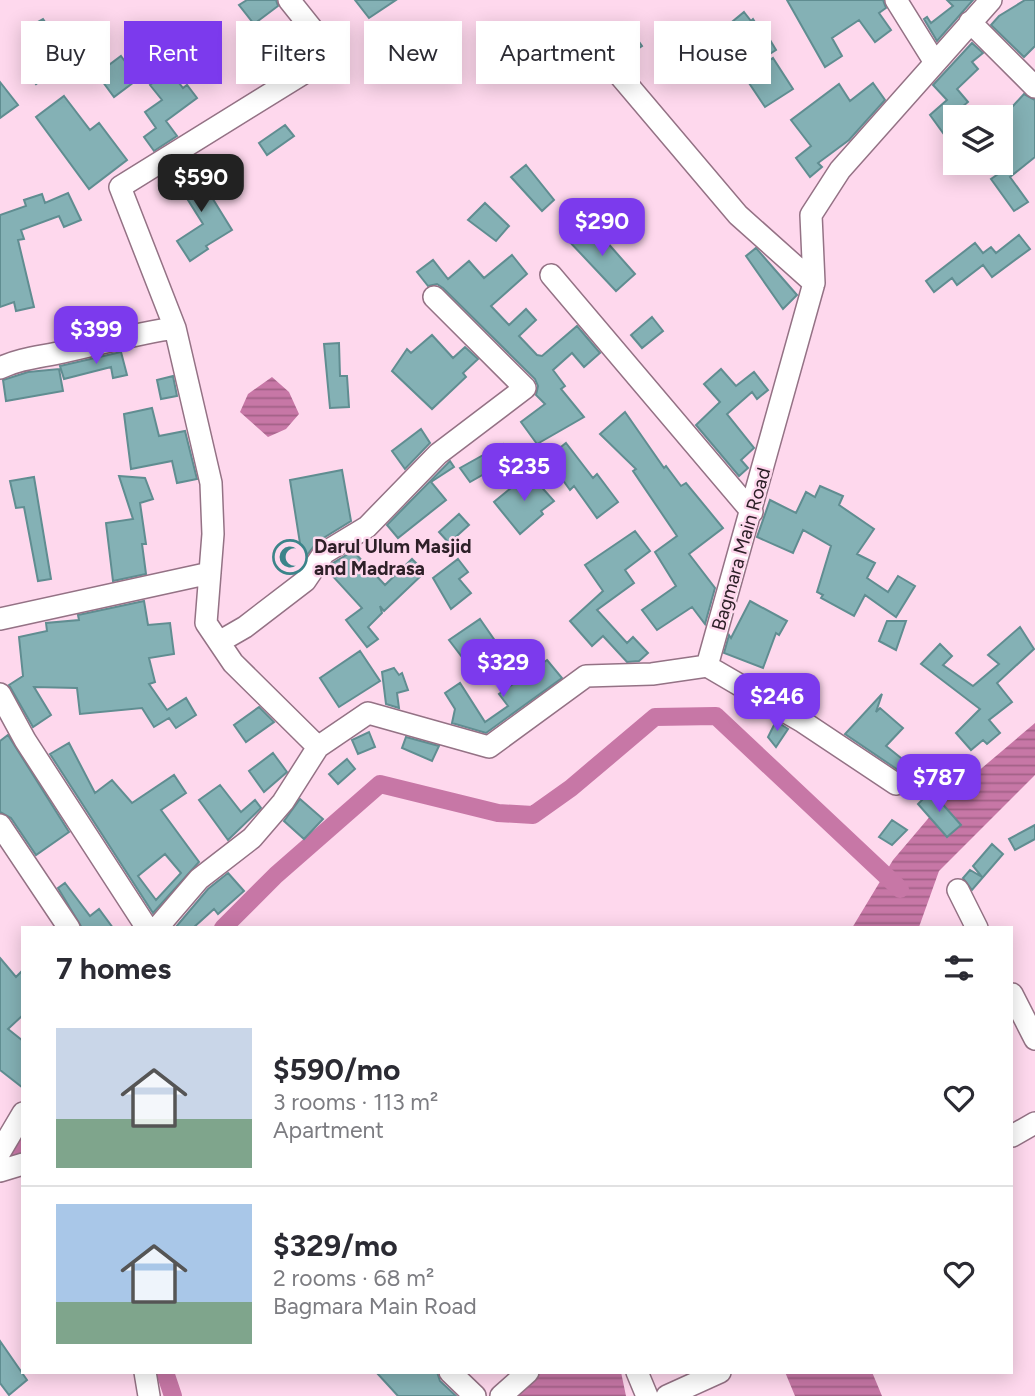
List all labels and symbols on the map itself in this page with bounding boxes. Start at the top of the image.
pin: $590 [160,154,242,214]
pin: $290 [561,198,643,258]
pin: $399 [55,306,137,366]
pin: $235 [483,444,565,503]
street label: Bagmara Main Road [707,465,775,633]
place label: Darul Ulum Masjid and Madrasa [314,535,472,580]
mosque icon: Darul Ulum Masjid and Madrasa [271,538,309,576]
pin: $329 [462,640,544,699]
pin: $246 [736,674,818,733]
pin: $787 [898,754,980,814]

